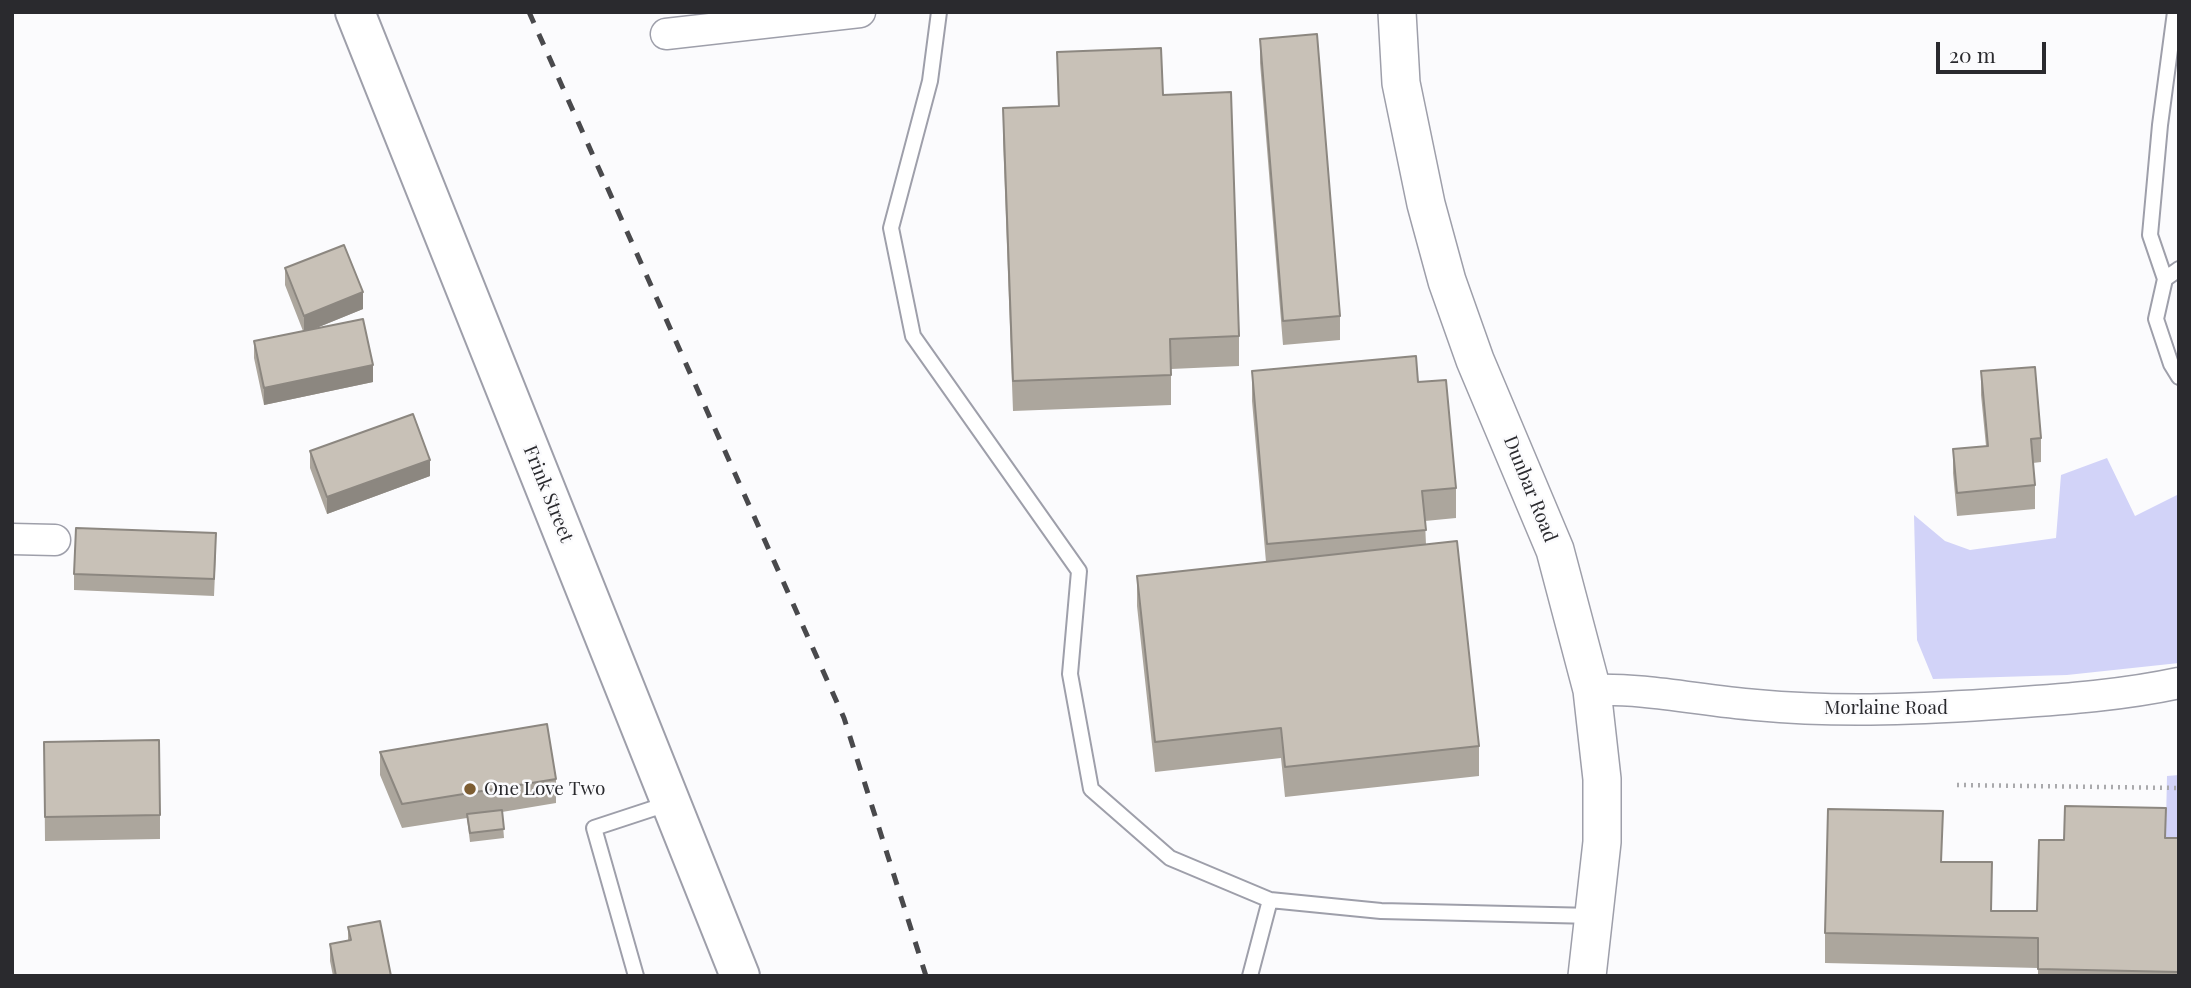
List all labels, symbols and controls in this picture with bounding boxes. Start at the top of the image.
scale bar [1939,28,2049,72]
text: 20 m [1949,40,1996,68]
street label: Dunbar Road [1498,432,1562,546]
street label: Frink Street [518,442,578,546]
street label: Morlaine Road [1824,697,1948,719]
place label: One Love Two [484,778,605,800]
marker: One Love Two [462,781,478,797]

